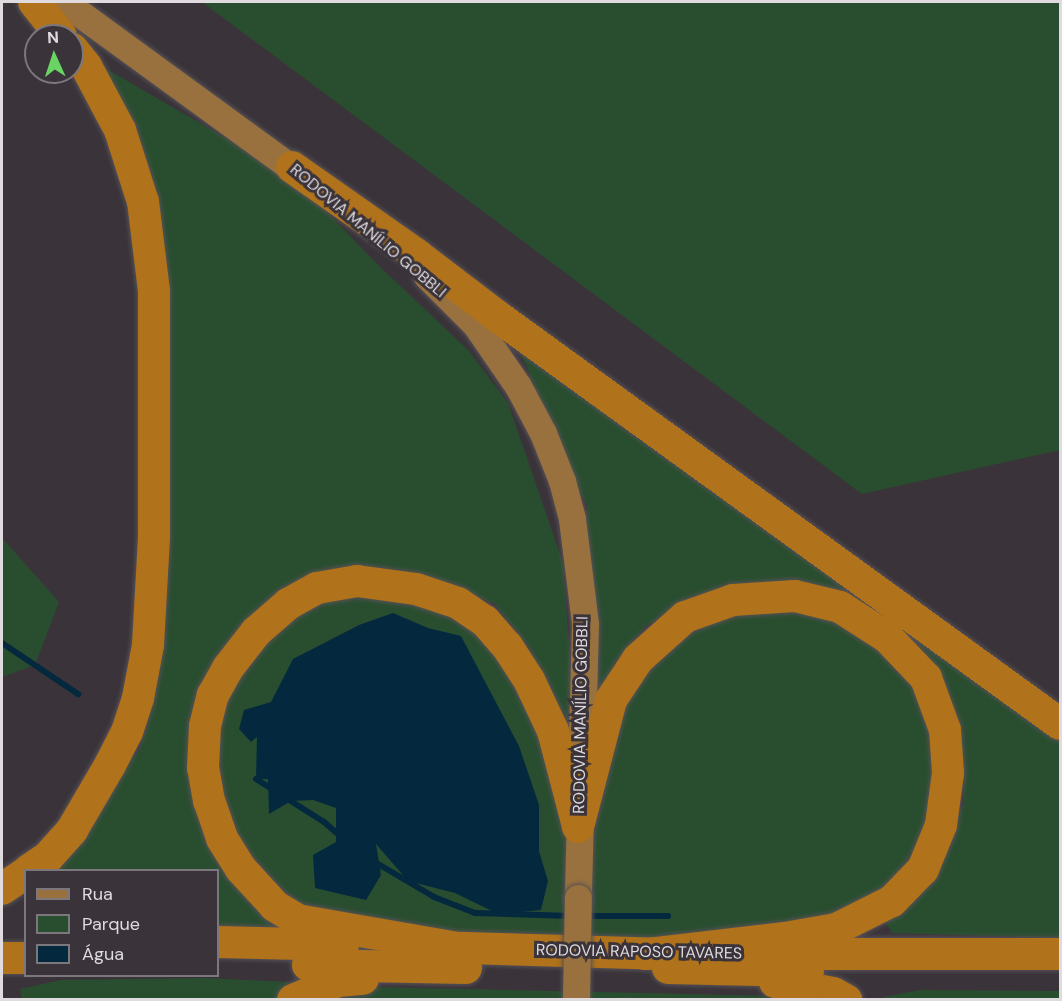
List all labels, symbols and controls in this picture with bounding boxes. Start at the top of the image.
north arrow [24,24,84,84]
text: N [47,27,60,48]
street label: RODOVIA MANÍLIO GOBBLI [286,160,450,302]
street label: RODOVIA MANÍLIO GOBBLI [570,616,592,814]
legend [24,869,219,977]
text: Rua [82,882,113,906]
text: Parque [82,912,140,936]
street label: RODOVIA RAPOSO TAVARES [536,941,742,963]
text: Água [82,942,124,966]

